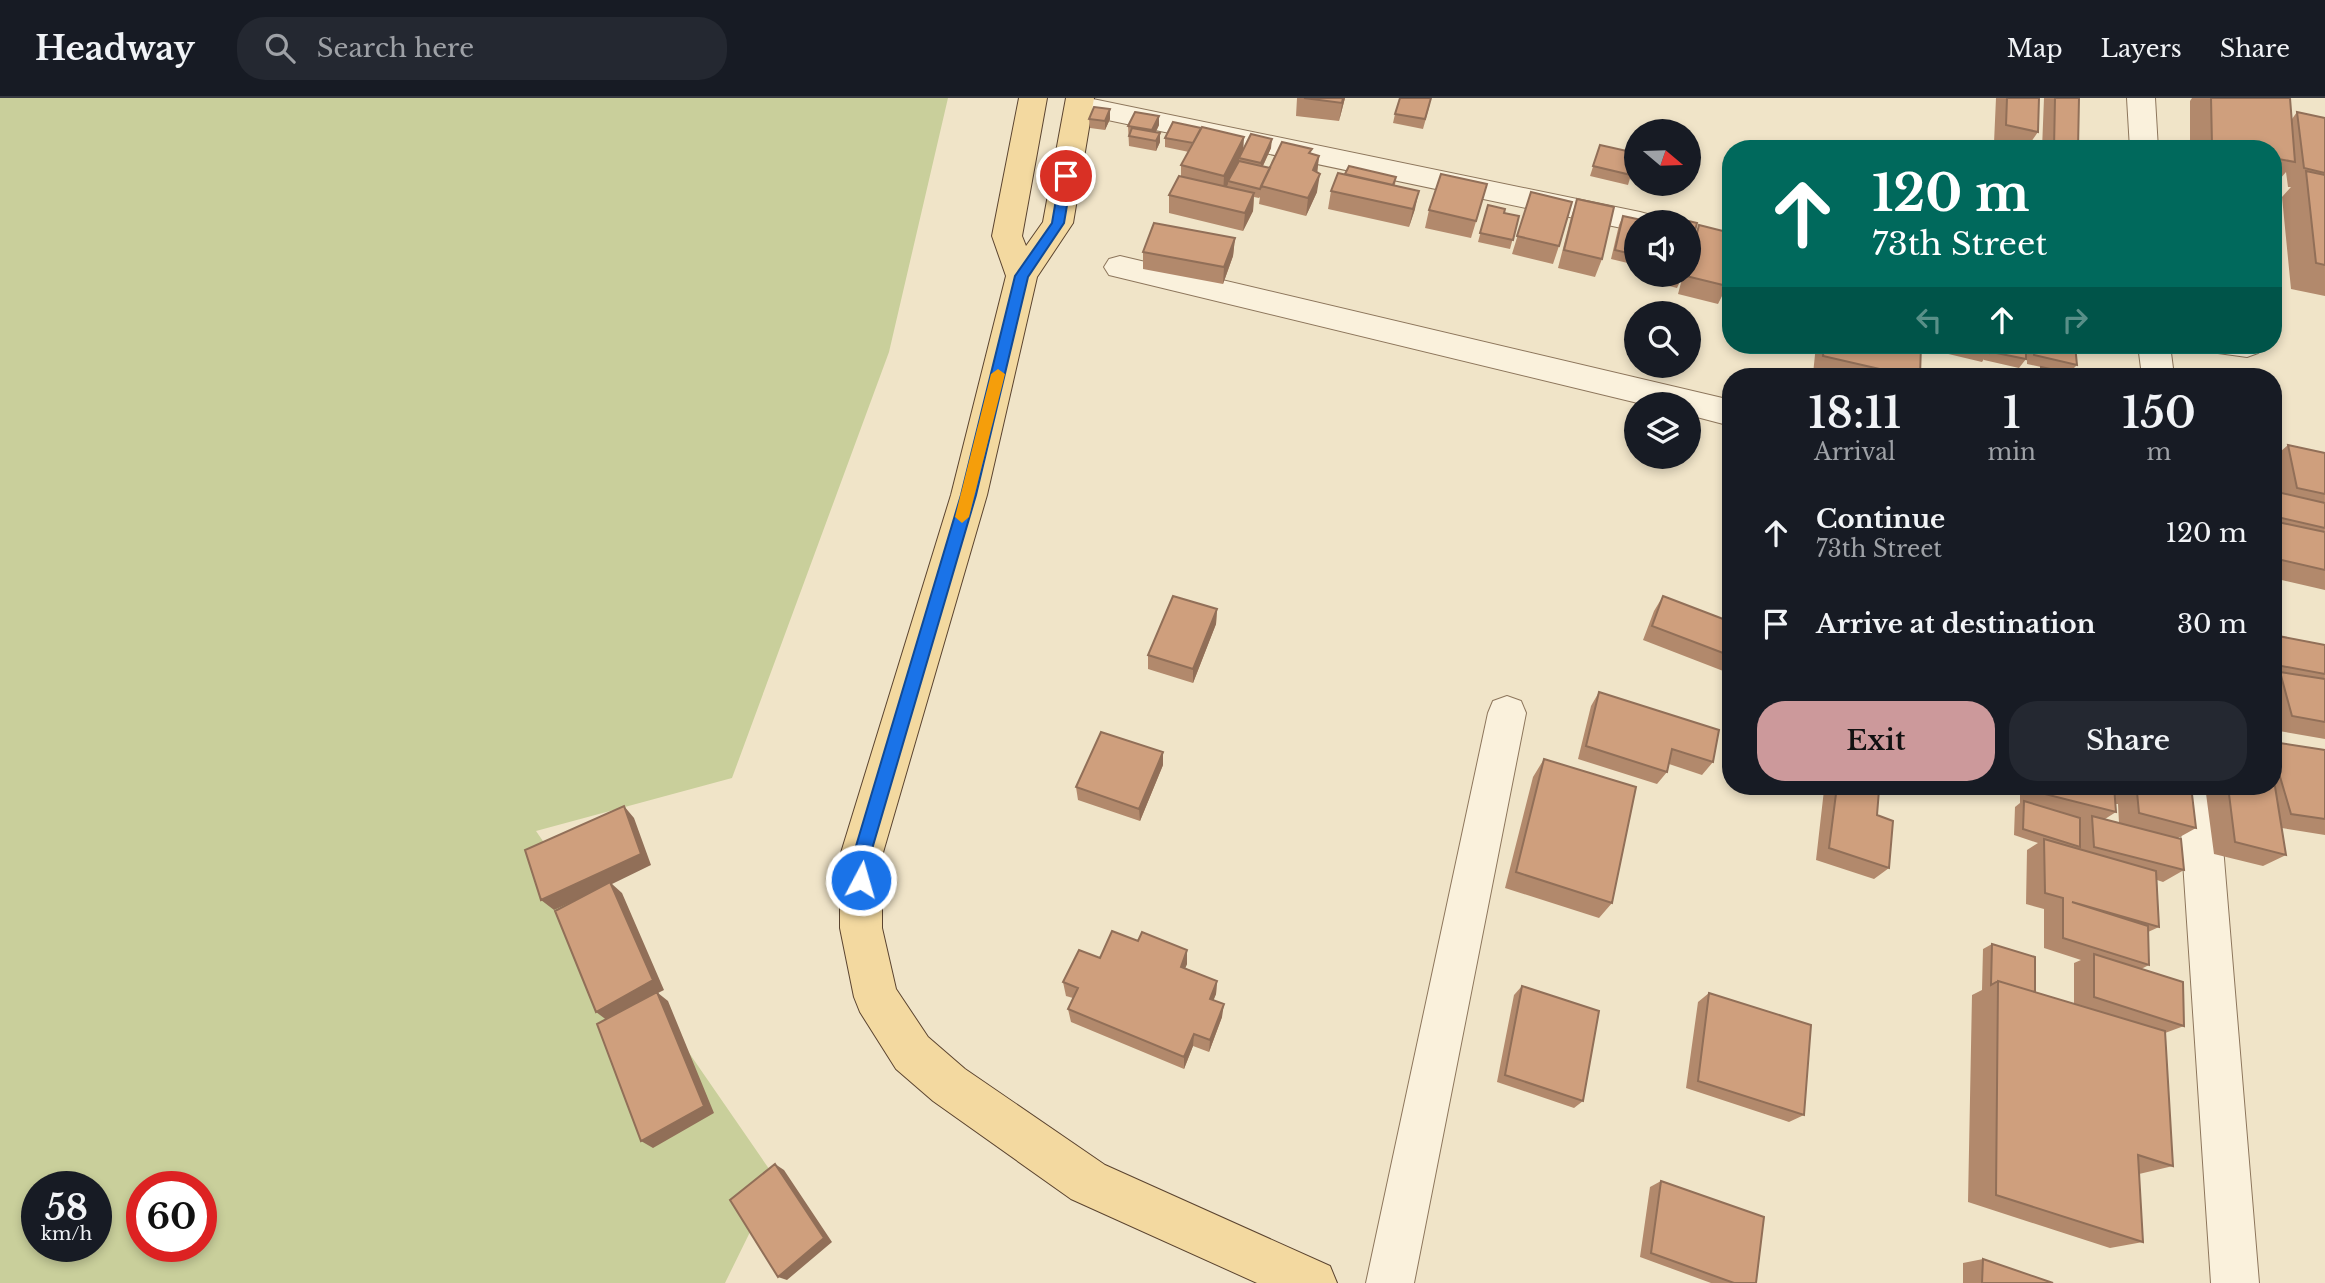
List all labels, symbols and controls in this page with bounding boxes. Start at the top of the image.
search box [237,17,727,80]
text: Headway [35,28,195,69]
icon: search [261,29,299,67]
text: Search here [317,32,474,64]
text: Map [2007,34,2063,63]
text: Layers [2101,34,2182,63]
text: Share [2220,34,2290,63]
north arrow [1624,119,1701,196]
map controls [1624,119,1701,469]
pin [1036,146,1096,206]
icon: arrive [1047,157,1085,195]
text: 120 m [1872,163,2030,224]
icon: ahead [1757,168,1848,259]
button: sound [1624,210,1701,287]
text: 73th Street [1872,224,2047,264]
button: search [1624,301,1701,378]
icon: left [1910,301,1948,339]
icon: ahead [1983,301,2021,339]
icon: right [2056,301,2094,339]
text: 18:11 [1808,387,1902,439]
text: 1 [2002,387,2021,439]
text: 150 [2122,387,2196,439]
button: layers [1624,392,1701,469]
text: Arrival [1814,438,1895,466]
text: min [1987,438,2036,466]
text: m [2147,438,2171,466]
text: Continue [1816,503,1945,535]
icon: ahead [1757,514,1795,552]
text: 120 m [2165,517,2247,549]
text: 73th Street [1816,535,1942,563]
icon: arrive [1757,605,1795,643]
text: Arrive at destination [1816,608,2096,640]
text: 30 m [2177,608,2247,640]
button: Exit [1757,701,1995,781]
button: Share [2009,701,2247,781]
position arrow [824,843,898,917]
speed limit sign: 60 [126,1171,217,1262]
text: 58 [45,1186,88,1229]
text: km/h [41,1223,92,1245]

